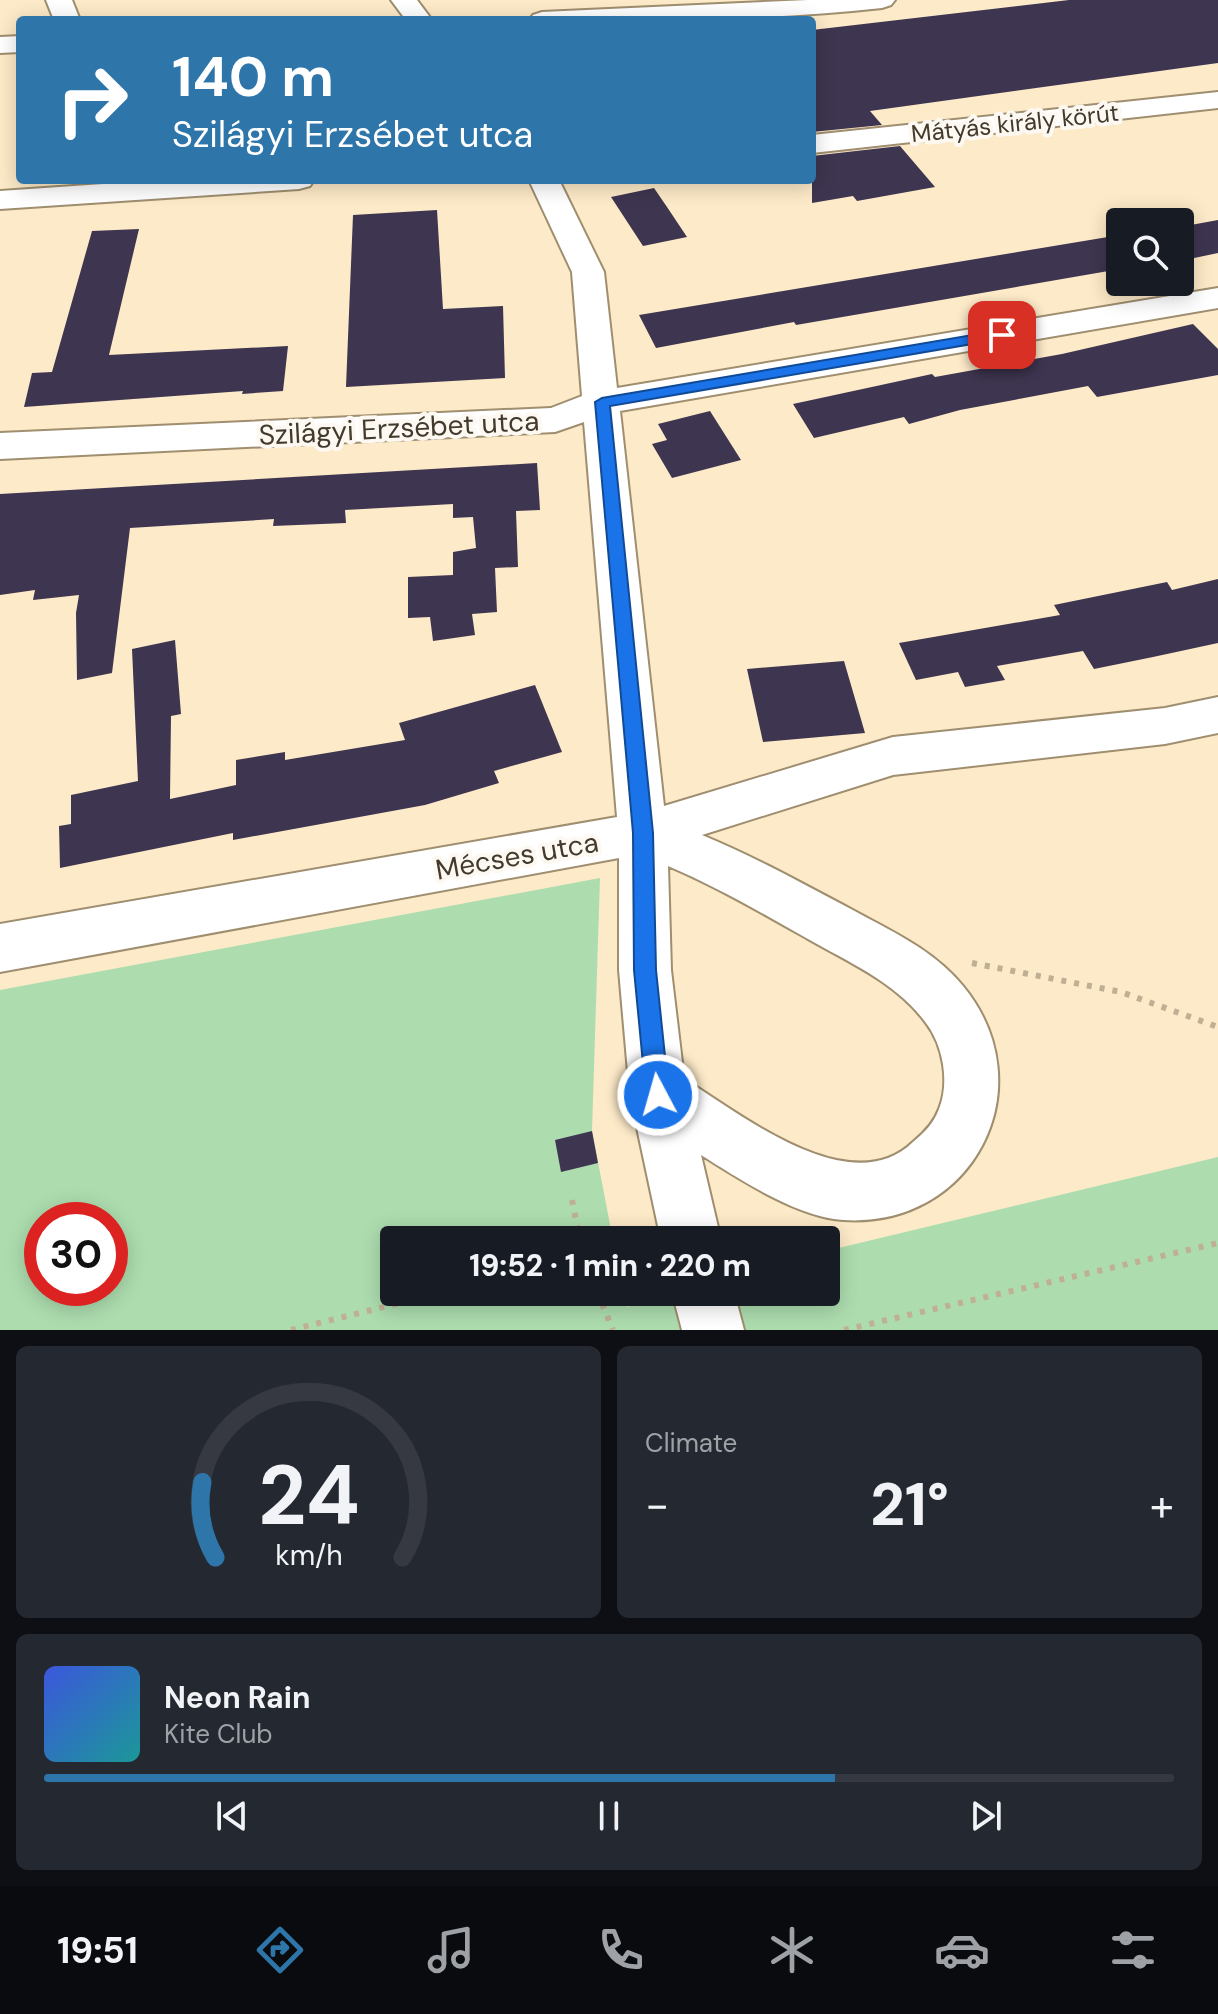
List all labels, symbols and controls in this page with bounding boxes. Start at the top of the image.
text: 140 m [172,40,334,113]
icon: right [40,48,144,152]
street label: Mátyás király körút [910,97,1120,149]
text: Szilágyi Erzsébet utca [172,111,533,158]
map controls [1106,208,1194,296]
button: search [1106,208,1194,296]
pin [968,301,1036,369]
icon: arrive [980,313,1024,357]
street label: Szilágyi Erzsébet utca [258,402,540,454]
street label: Mécses utca [433,823,601,889]
position arrow [616,1053,700,1137]
speed limit sign: 30 [24,1202,128,1306]
text: 19:52 · 1 min · 220 m [469,1246,751,1285]
text: Climate [645,1426,737,1460]
text: 24 [258,1441,359,1550]
text: 21° [870,1465,949,1544]
text: − [645,1476,669,1534]
text: + [1150,1476,1174,1534]
text: km/h [275,1537,342,1574]
text: Neon Rain [164,1678,310,1717]
text: Kite Club [164,1717,273,1751]
icon: previous [210,1794,254,1838]
icon: pause [587,1794,631,1838]
icon: next [964,1794,1008,1838]
icon: directions [252,1922,308,1978]
icon: music [423,1922,479,1978]
icon: phone [593,1922,649,1978]
icon: climate [764,1922,820,1978]
icon: car [934,1922,990,1978]
icon: filters [1105,1922,1161,1978]
text: 19:51 [57,1927,138,1974]

